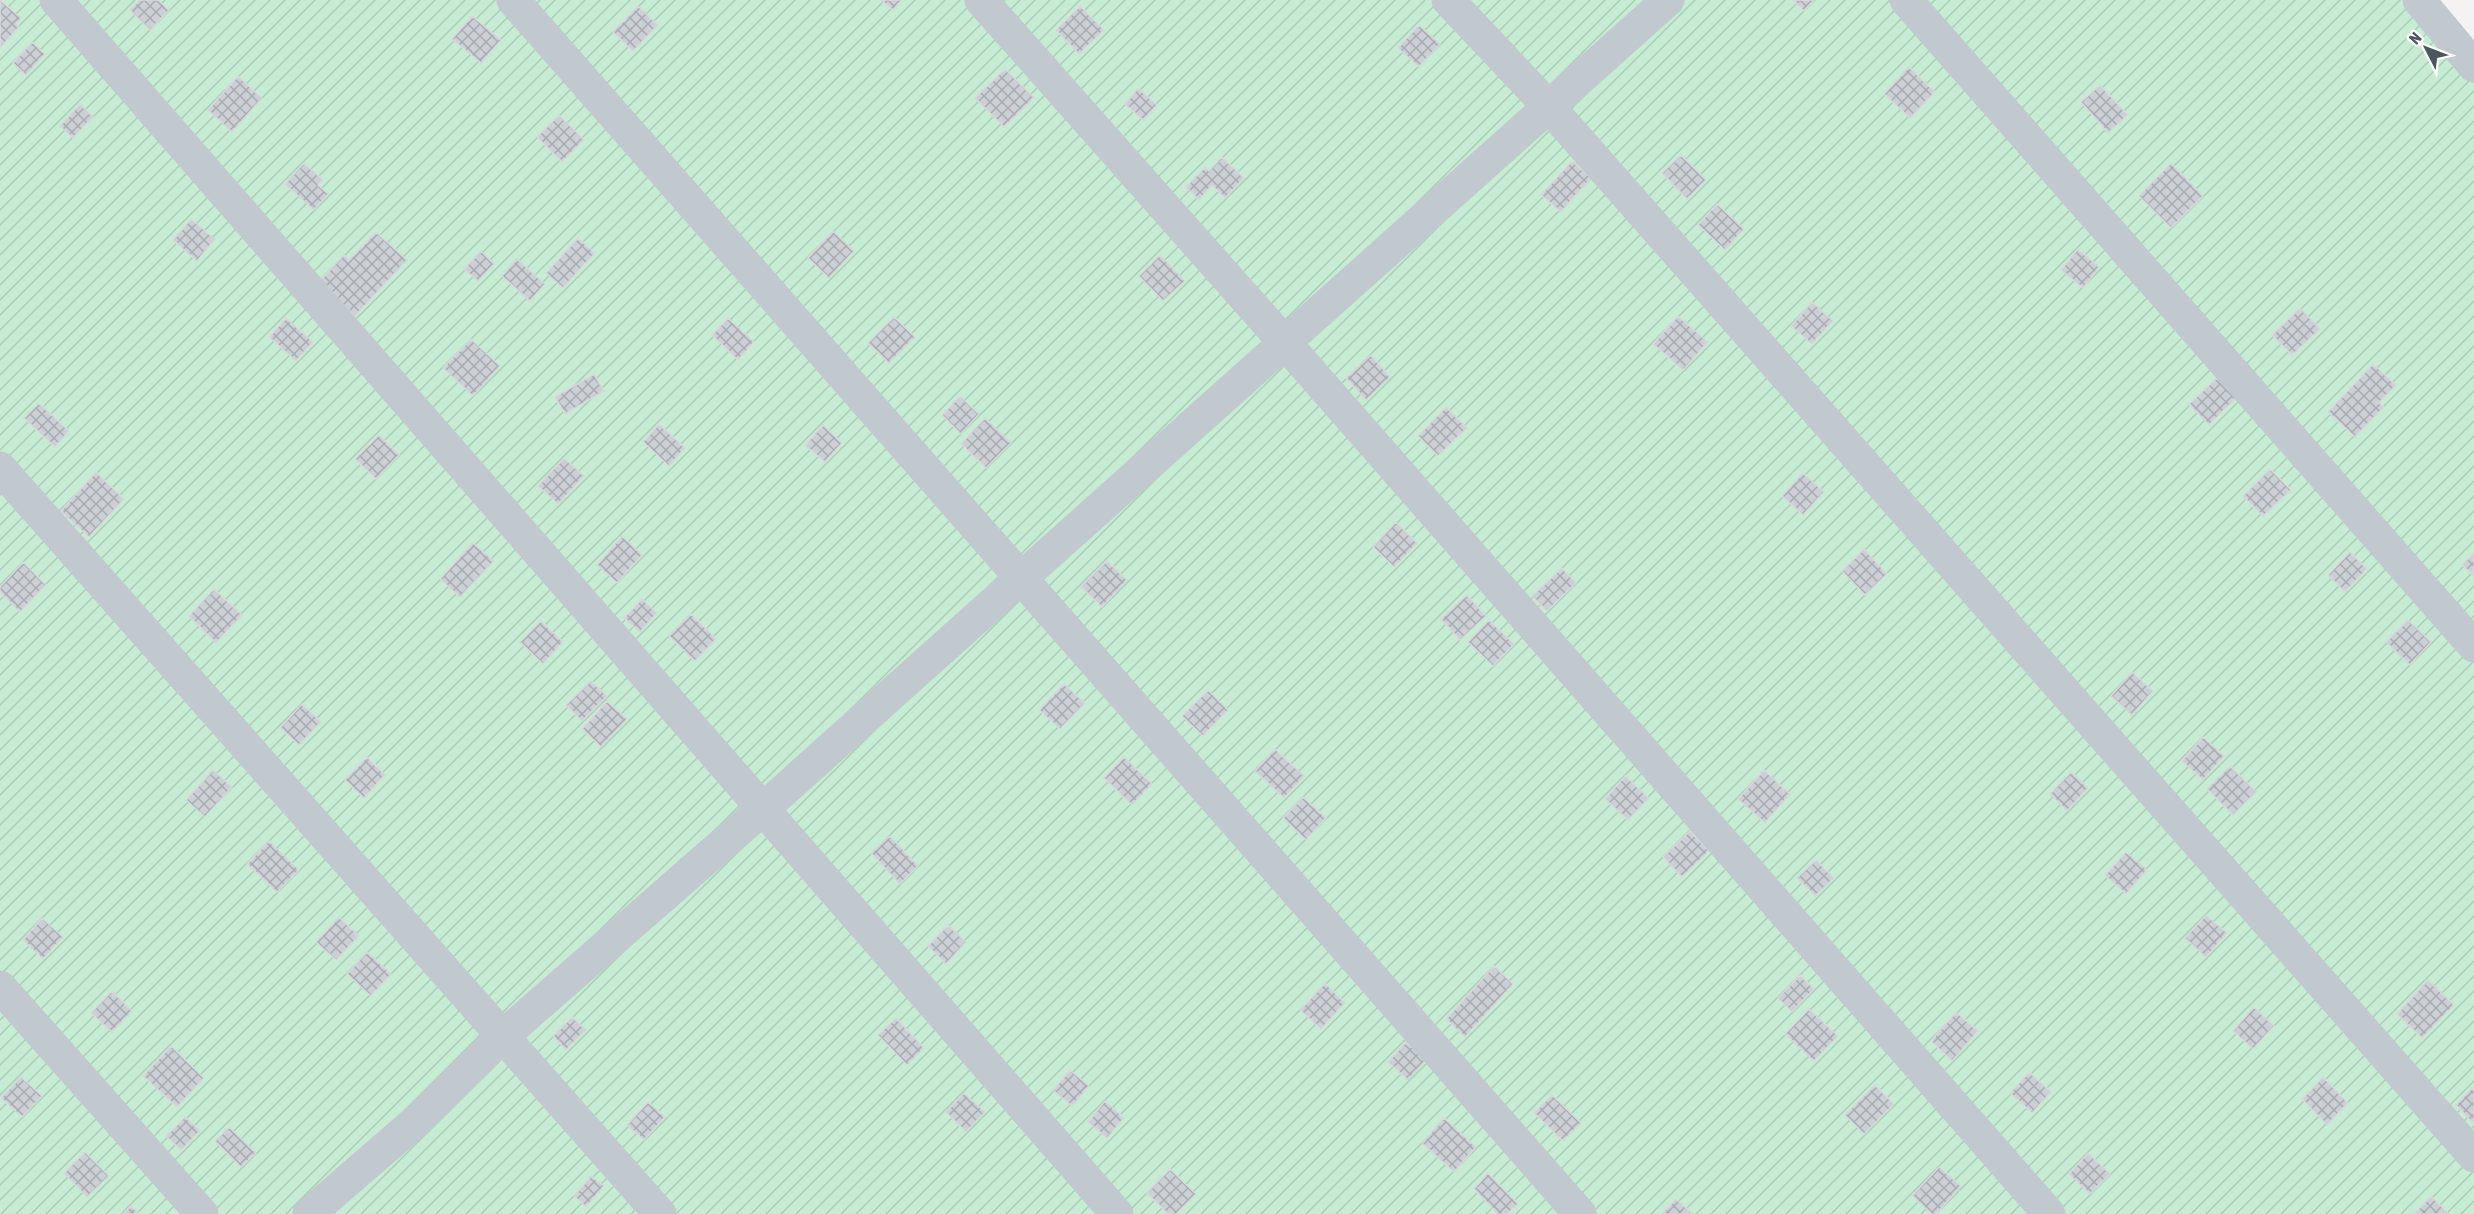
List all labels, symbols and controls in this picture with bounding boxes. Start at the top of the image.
north arrow [2396,18,2456,78]
text: N [2405,28,2425,47]

